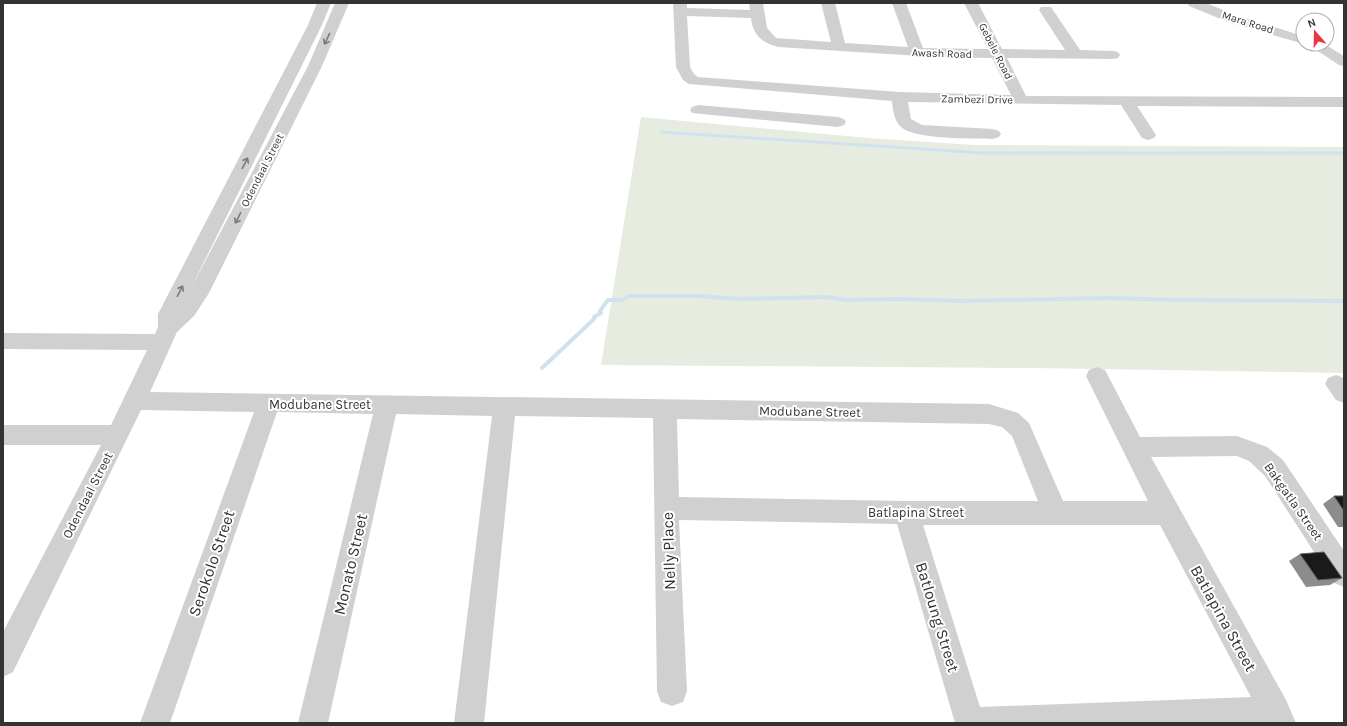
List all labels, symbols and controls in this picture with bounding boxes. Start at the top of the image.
street label: Mara Road [1220,8,1275,36]
north arrow [1295,12,1335,52]
text: N [1306,16,1318,31]
street label: Gebele Road [976,21,1015,82]
one-way arrow [323,33,330,45]
street label: Awash Road [912,46,972,61]
street label: Zambezi Drive [941,92,1013,107]
street label: Odendaal Street [238,131,286,209]
one-way arrow [242,157,249,169]
one-way arrow [234,212,241,224]
one-way arrow [176,285,184,297]
street label: Modubane Street [269,397,371,412]
street label: Modubane Street [759,403,861,420]
street label: Odendaal Street [59,449,116,541]
street label: Bakgatla Street [1261,460,1326,543]
street label: Batlapina Street [868,505,964,520]
street label: Serokolo Street [184,508,239,619]
street label: Monato Street [330,512,371,617]
street label: Nelly Place [658,512,679,590]
street label: Batloung Street [912,560,963,674]
street label: Batlapina Street [1187,562,1261,675]

